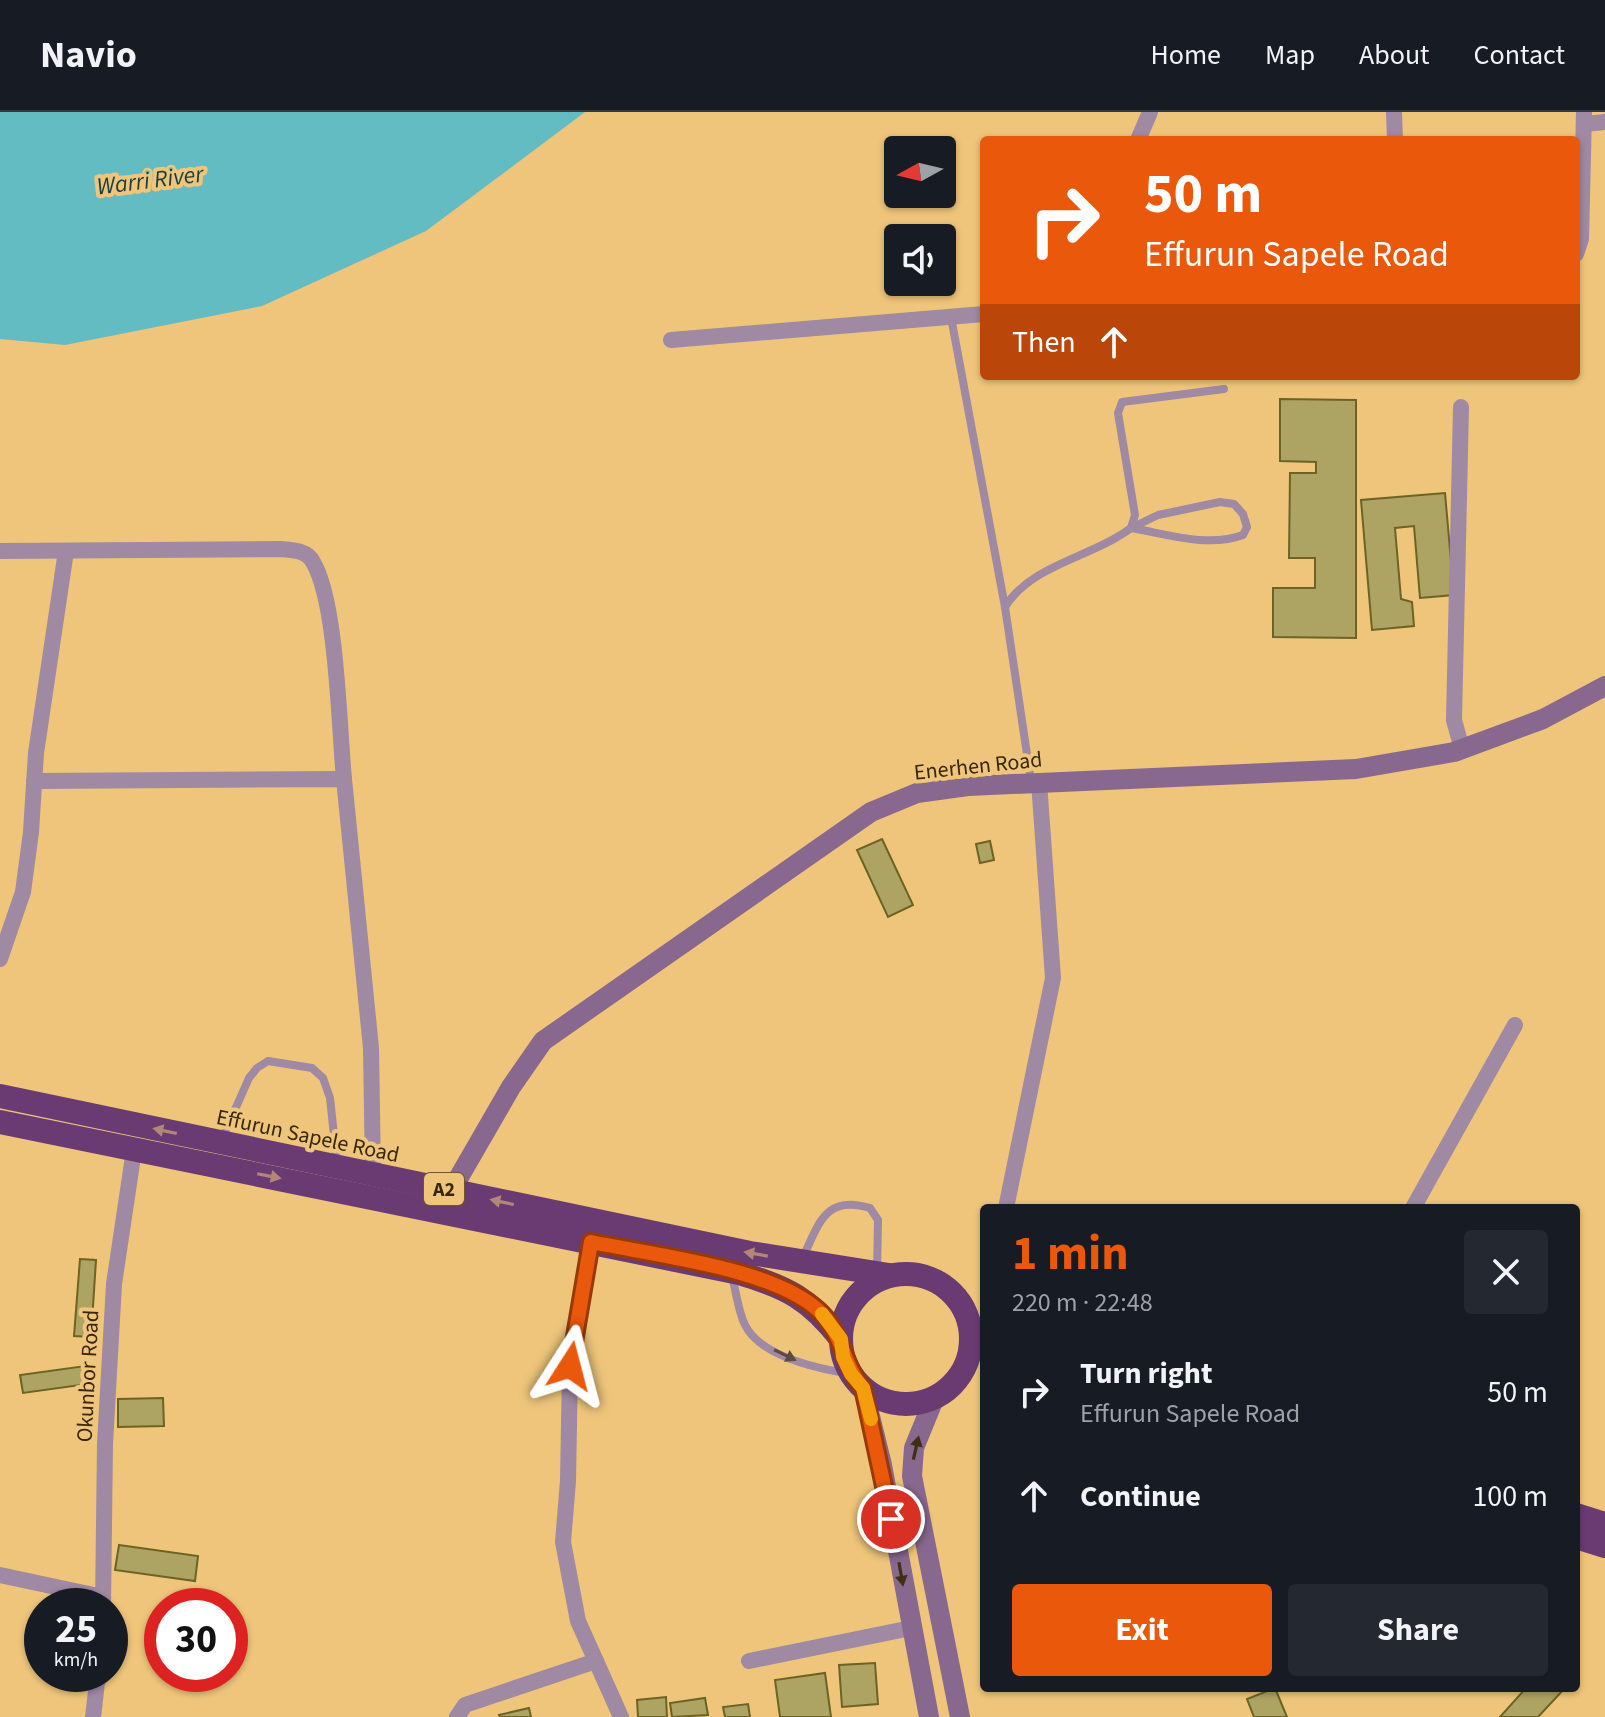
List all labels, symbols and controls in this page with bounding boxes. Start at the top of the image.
text: Navio [40,28,137,82]
text: Home [1150,35,1221,75]
text: Map [1265,35,1315,75]
text: About [1359,35,1430,75]
text: Contact [1474,35,1565,75]
north arrow [884,136,956,208]
map controls [884,136,956,296]
text: 50 m [1144,155,1262,234]
water label: Warri River [95,156,207,204]
icon: right [1012,168,1116,272]
button: sound [884,224,956,296]
text: Effurun Sapele Road [1144,229,1449,280]
icon: ahead [1092,320,1136,364]
text: Then [1012,321,1076,364]
street label: Enerhen Road [912,743,1044,789]
street label: Effurun Sapele Road [213,1101,402,1171]
one-way arrow [152,1125,177,1137]
one-way arrow [256,1170,281,1183]
road number: A2 [424,1173,464,1205]
one-way arrow [489,1195,514,1207]
text: 1 min [1012,1220,1129,1288]
button: close [1464,1230,1548,1314]
one-way arrow [743,1247,768,1259]
text: 220 m · 22:48 [1012,1284,1153,1321]
street label: Okunbor Road [69,1309,107,1443]
position arrow [528,1324,612,1408]
one-way arrow [773,1348,796,1362]
text: Turn right [1080,1352,1212,1395]
icon: right [1012,1370,1056,1414]
text: 50 m [1487,1371,1548,1414]
text: Effurun Sapele Road [1080,1395,1300,1432]
one-way arrow [910,1436,923,1461]
icon: ahead [1012,1474,1056,1518]
text: Continue [1080,1475,1201,1518]
text: 100 m [1472,1475,1548,1518]
pin [857,1485,925,1553]
icon: arrive [869,1497,913,1541]
one-way arrow [895,1562,908,1587]
button: Exit [1012,1584,1272,1676]
button: Share [1288,1584,1548,1676]
speed limit sign: 30 [144,1588,248,1692]
text: 25 [55,1601,97,1658]
text: km/h [54,1646,98,1674]

